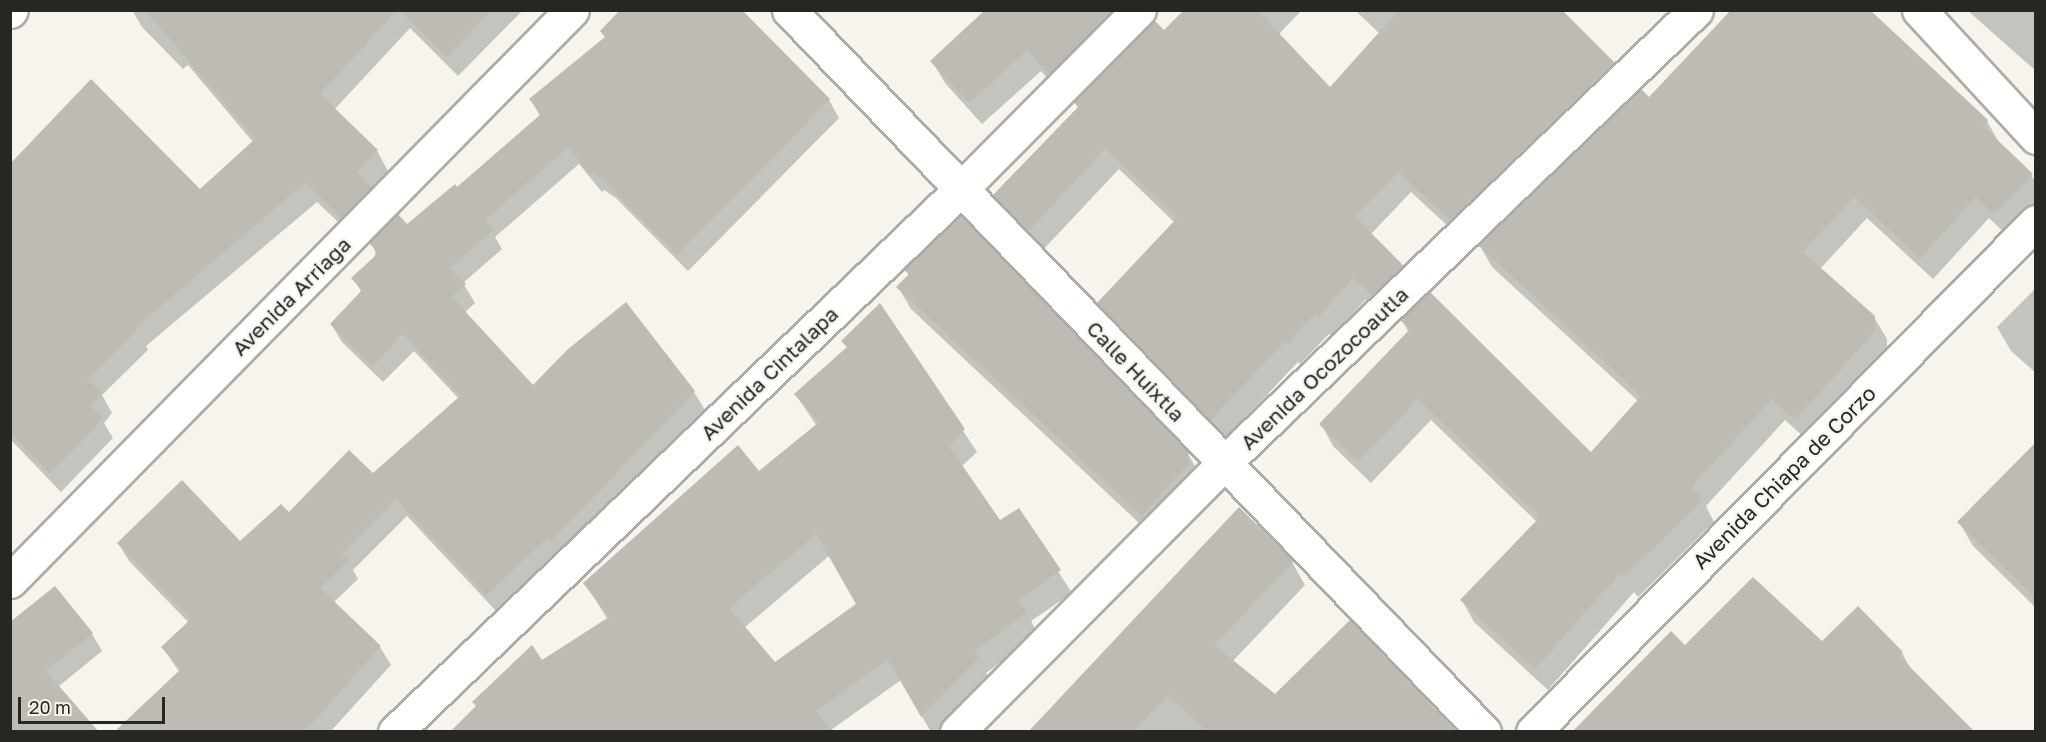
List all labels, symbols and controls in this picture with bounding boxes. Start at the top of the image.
street label: Avenida Arriaga [226,231,356,361]
street label: Avenida Ocozocoautla [1235,281,1413,455]
street label: Avenida Cintalapa [695,301,843,445]
street label: Calle Huixtla [1082,315,1190,427]
street label: Avenida Chiapa de Corzo [1687,380,1881,574]
scale bar [21,685,168,723]
text: 20 m [29,696,71,718]

